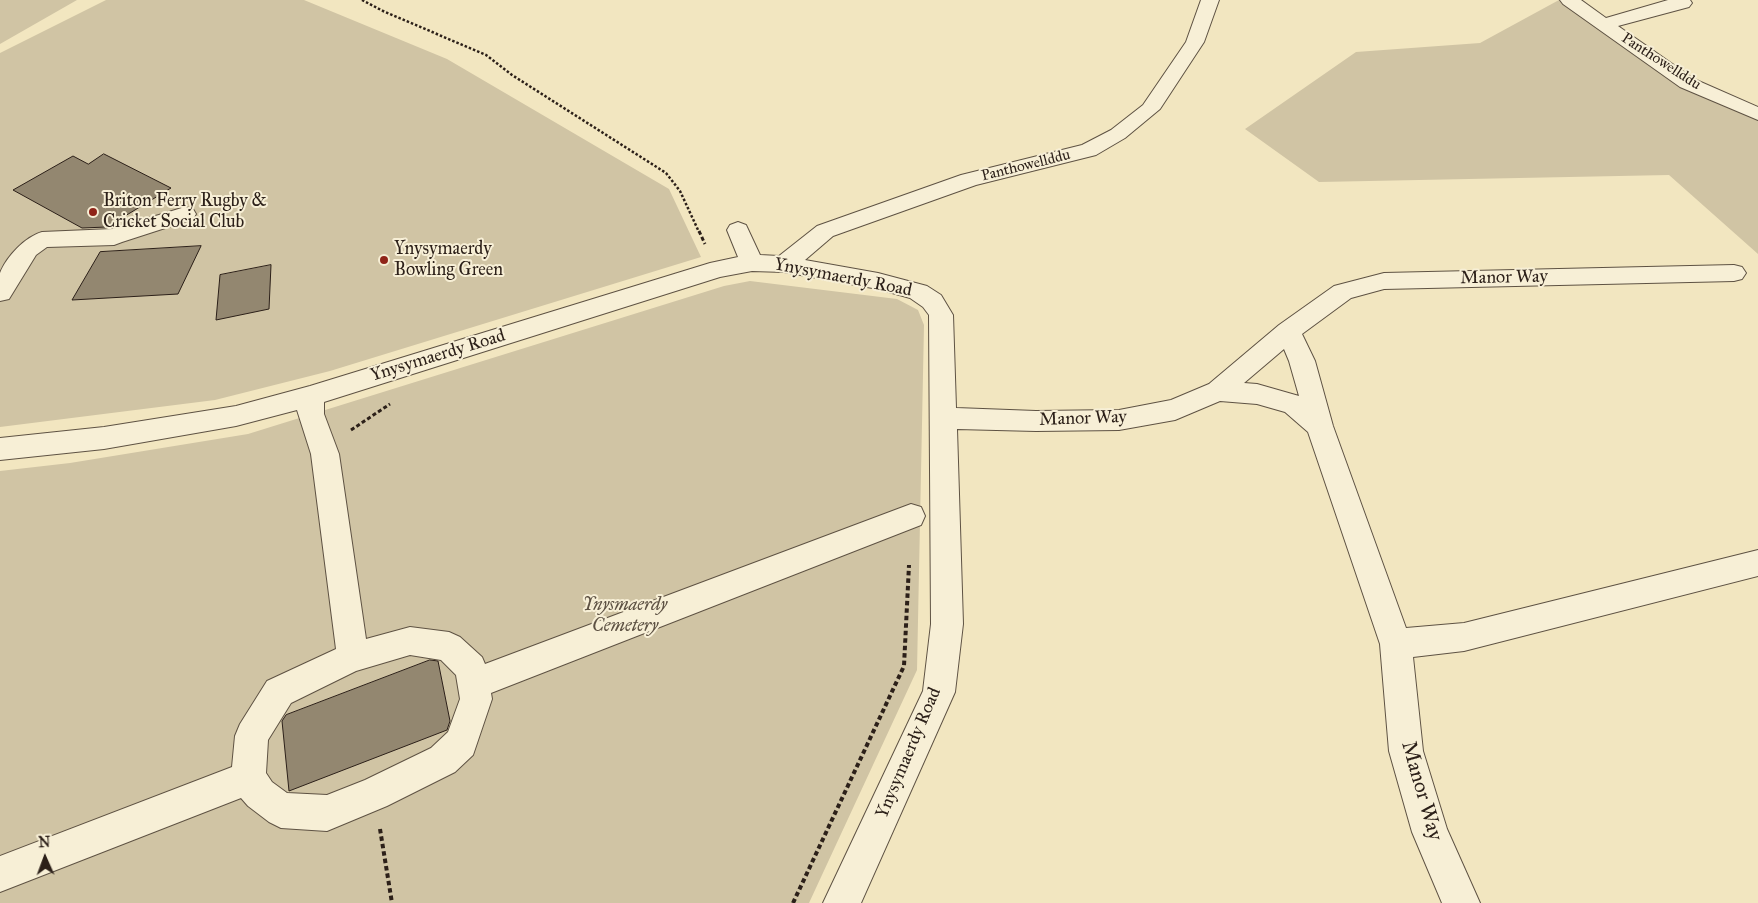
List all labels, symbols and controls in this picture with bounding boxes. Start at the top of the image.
street label: Panthowellddu [1618,30,1704,94]
street label: Panthowellddu [980,146,1072,186]
place label: Briton Ferry Rugby & Cricket Social Club [103,191,267,233]
marker: Briton Ferry Rugby & Cricket Social Club [87,206,99,218]
place label: Ynysymaerdy Bowling Green [394,239,503,282]
marker: Ynysymaerdy Bowling Green [378,254,390,266]
street label: Ynysymaerdy Road [772,254,914,302]
street label: Manor Way [1460,266,1548,290]
street label: Ynysymaerdy Road [368,325,508,387]
street label: Manor Way [1039,407,1127,431]
park label: Ynysmaerdy Cemetery [583,595,667,638]
street label: Ynysymaerdy Road [872,684,946,822]
street label: Manor Way [1395,738,1447,844]
north arrow [20,833,70,883]
text: N [38,834,51,851]

